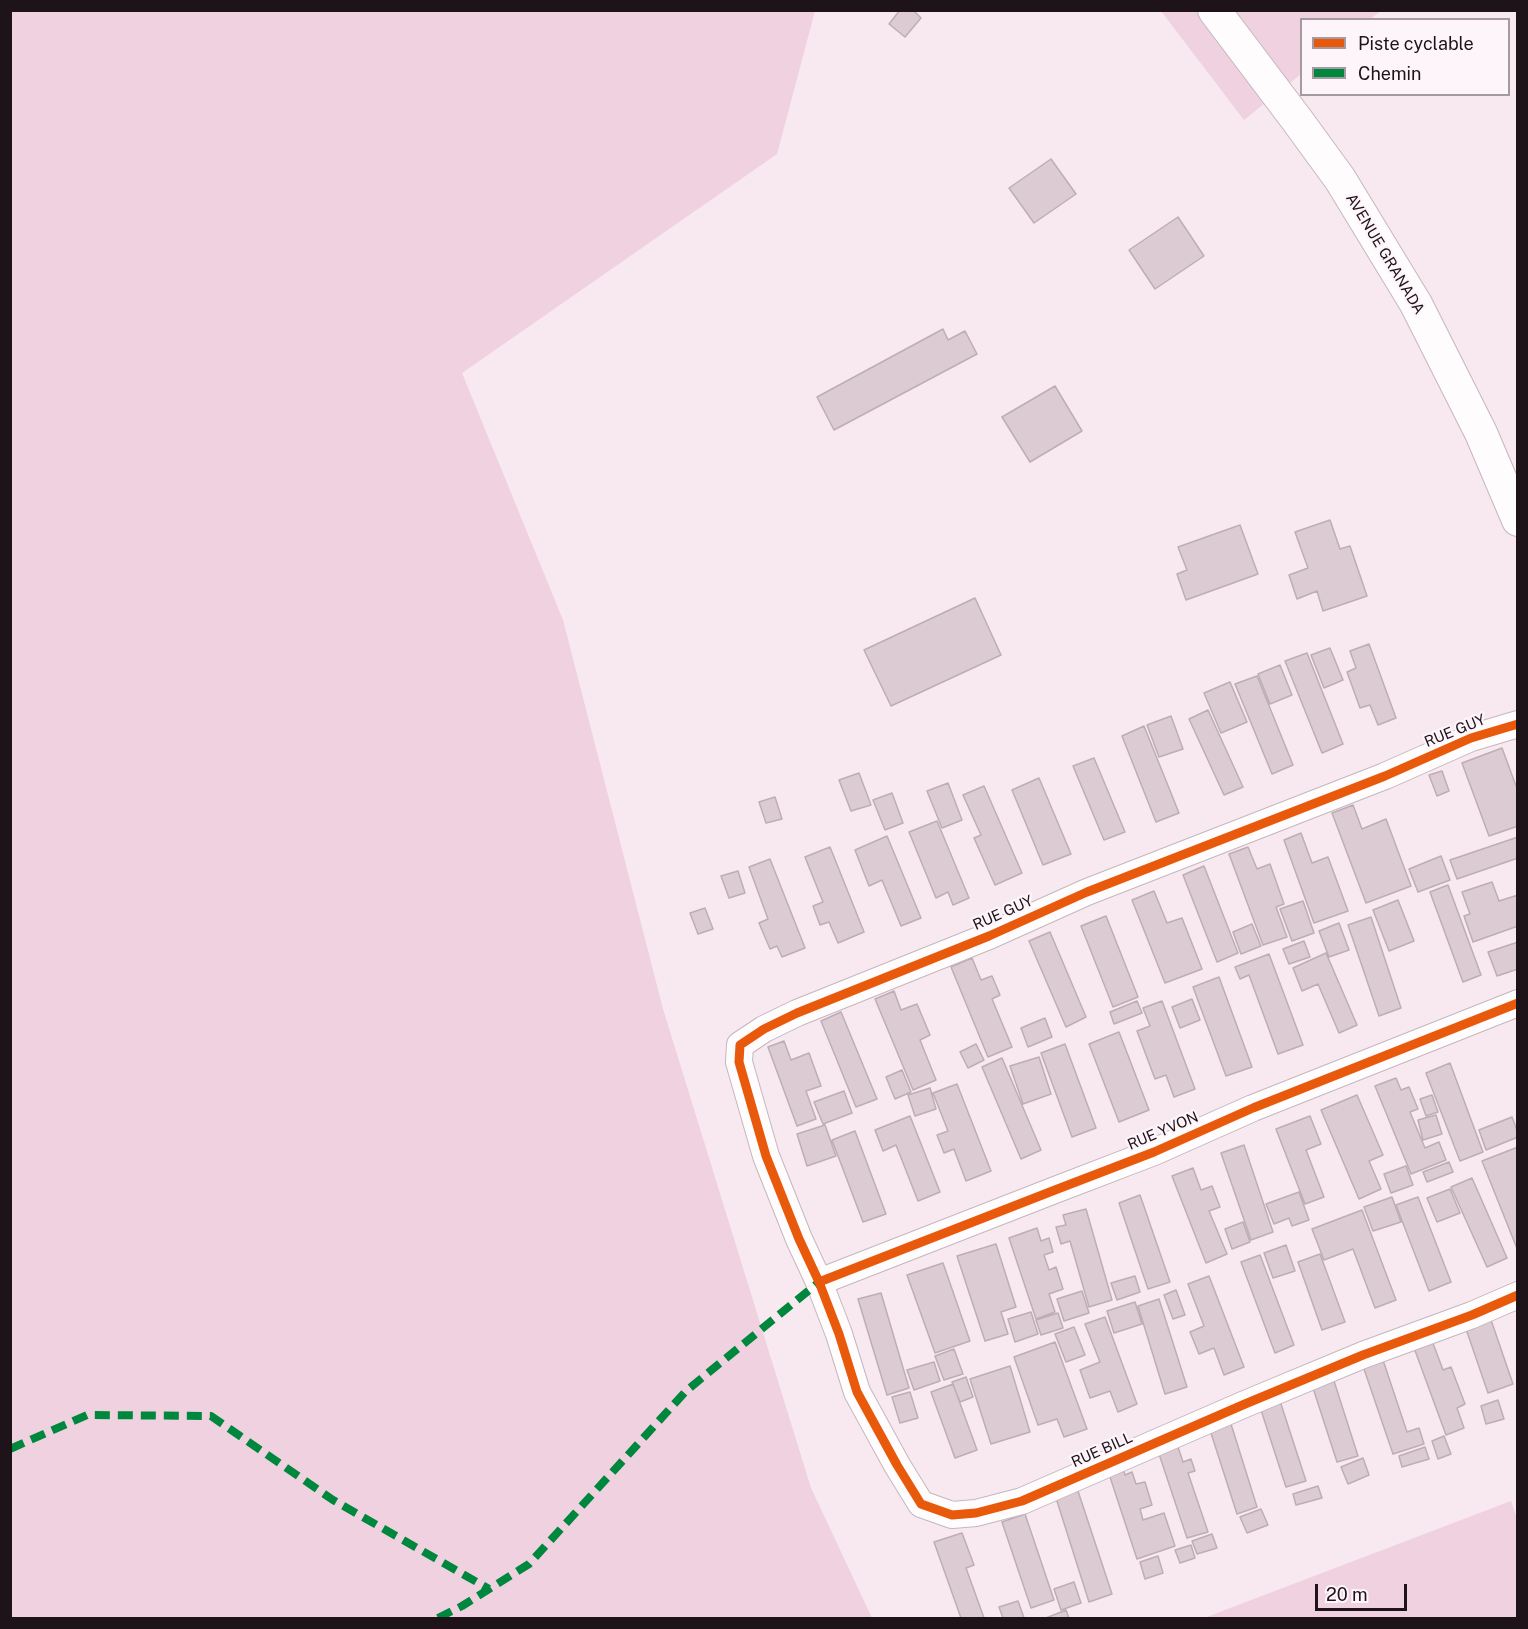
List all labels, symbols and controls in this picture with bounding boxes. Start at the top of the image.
legend [1300,18,1510,96]
text: Piste cyclable [1358,33,1474,54]
text: Chemin [1358,63,1422,84]
street label: AVENUE GRANADA [1342,190,1428,318]
street label: RUE GUY [1422,711,1488,751]
street label: RUE GUY [970,892,1036,934]
street label: RUE YVON [1125,1108,1201,1154]
street label: RUE BILL [1069,1429,1135,1471]
scale bar [1318,1572,1410,1610]
text: 20 m [1326,1584,1368,1605]

